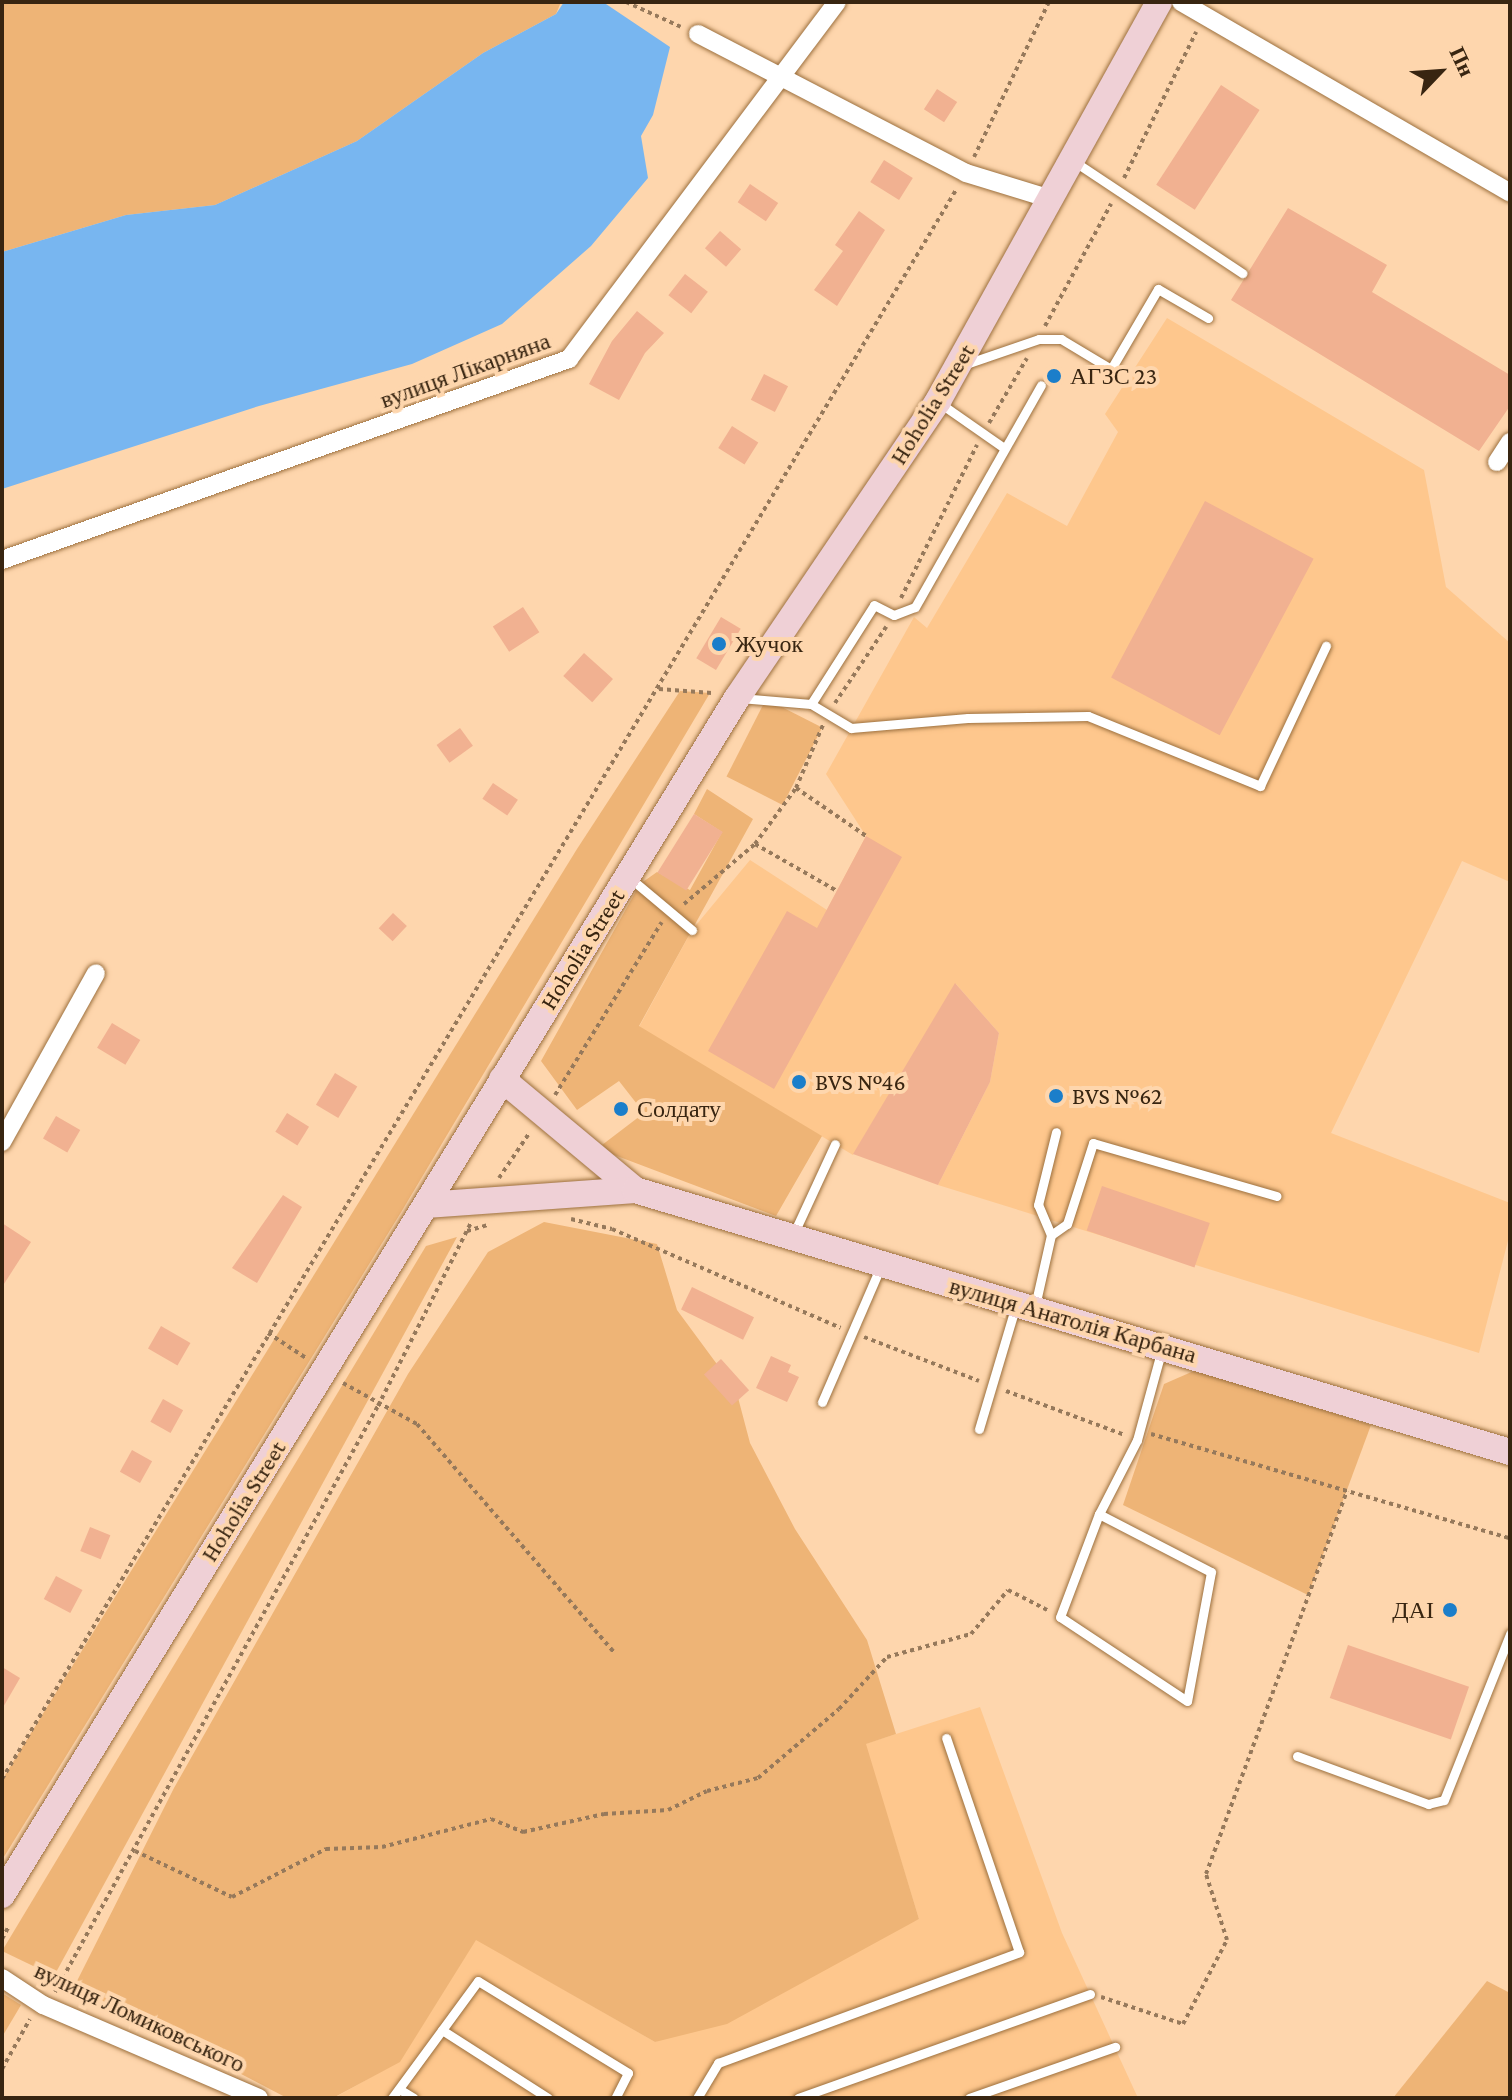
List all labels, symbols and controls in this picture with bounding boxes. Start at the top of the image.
north arrow [1400,32,1480,112]
text: Пн [1445,43,1480,80]
street label: вулиця Лікарняна [376,326,554,414]
street label: Hoholia Street [884,338,980,470]
place label: АГЗС 23 [1070,362,1157,390]
marker: АГЗС 23 [1045,367,1063,385]
place label: Жучок [735,630,803,658]
marker: Жучок [710,635,728,653]
street label: Hoholia Street [534,883,630,1015]
place label: BVS №46 [815,1068,906,1096]
marker: BVS №46 [790,1073,808,1091]
place label: BVS №62 [1072,1082,1162,1110]
marker: BVS №62 [1047,1087,1065,1105]
place label: Солдату [637,1095,721,1123]
marker: Солдату [612,1100,630,1118]
street label: вулиця Анатолія Карбана [946,1271,1200,1369]
street label: Hoholia Street [195,1435,291,1567]
place label: ДАІ [1392,1596,1434,1624]
marker: ДАІ [1441,1601,1459,1619]
street label: вулиця Ломиковського [30,1956,250,2078]

